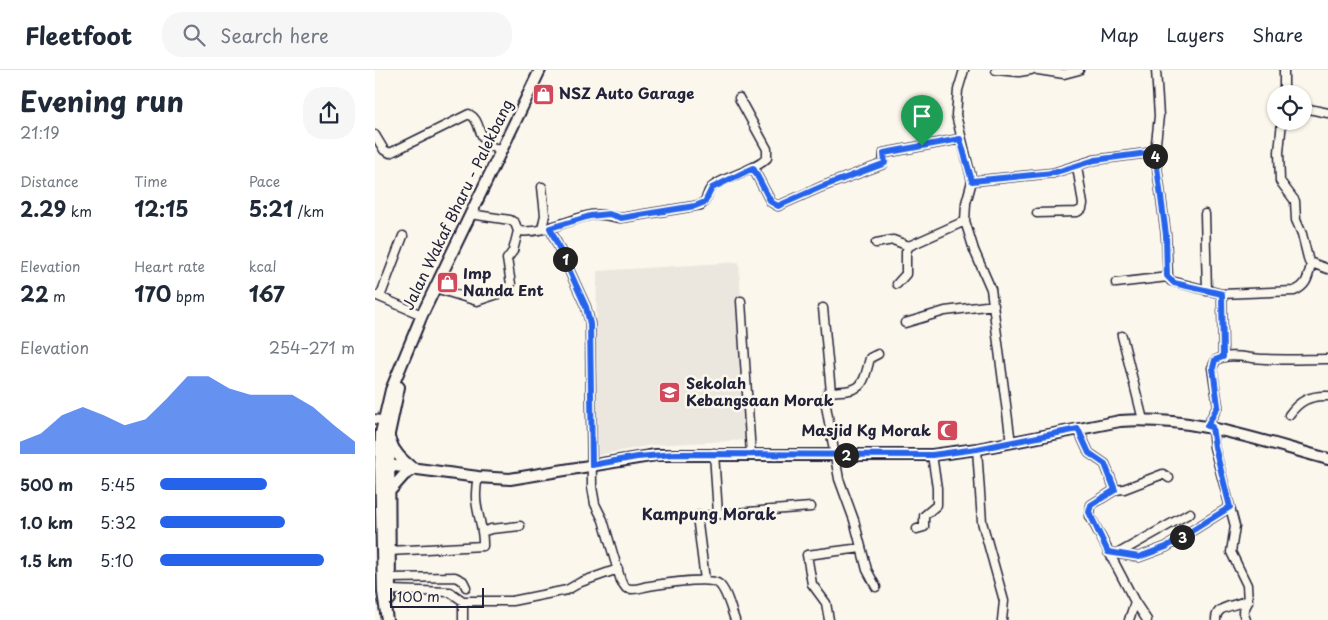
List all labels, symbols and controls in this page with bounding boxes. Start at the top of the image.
search box [162,12,512,57]
text: Fleetfoot [25,17,132,53]
icon: search [180,21,208,49]
text: Search here [220,21,329,49]
text: Map [1100,21,1139,48]
text: Layers [1167,21,1224,48]
text: Share [1252,21,1303,48]
text: Evening run [20,79,184,122]
place label: NSZ Auto Garage [559,81,694,104]
shop icon: NSZ Auto Garage [531,82,555,106]
map controls [1267,85,1312,130]
button: locate [1267,85,1312,130]
button: share [303,87,355,139]
street label: Jalan Wakaf Bharu - Palekbang [396,95,518,314]
pin [901,95,943,146]
icon: arrive [908,102,936,130]
text: 21:19 [20,120,60,144]
pin: 4 [1143,144,1167,168]
text: 4 [1151,146,1160,167]
text: Distance [20,171,79,192]
text: Time [134,171,167,192]
text: Pace [249,171,280,192]
text: 2.29 [20,192,66,224]
text: 12:15 [134,192,189,224]
text: 5:21 [249,192,293,224]
text: km [66,201,92,222]
text: /km [293,201,324,222]
pin: 1 [553,246,577,272]
text: 1 [562,249,569,270]
text: Elevation [20,256,80,277]
text: Heart rate [134,256,205,277]
text: kcal [249,256,277,277]
place label: Imp Nanda Ent [463,261,544,301]
shop icon: Imp Nanda Ent [435,271,459,295]
text: 22 [20,277,49,309]
text: 170 [134,277,171,309]
text: 167 [249,277,285,309]
text: m [49,286,66,307]
text: bpm [171,286,205,307]
text: Elevation [20,335,89,359]
text: 254–271 m [269,335,355,359]
place label: Sekolah Kebangsaan Morak [686,371,834,411]
school or university icon: Sekolah Kebangsaan Morak [658,381,682,405]
place label: Masjid Kg Morak [802,418,931,441]
mosque icon: Masjid Kg Morak [935,419,959,443]
pin: 2 [833,442,859,468]
text: 2 [842,445,851,466]
text: 500 m [20,472,73,496]
text: 5:45 [100,472,135,496]
district label: Kampung Morak [642,501,777,525]
text: 1.0 km [20,510,73,534]
text: 5:32 [100,510,136,534]
pin: 3 [1169,524,1195,550]
text: 3 [1178,527,1187,548]
text: 1.5 km [20,548,73,572]
text: 5:10 [100,548,134,572]
scale bar [390,585,484,608]
text: 100 m [397,586,440,607]

